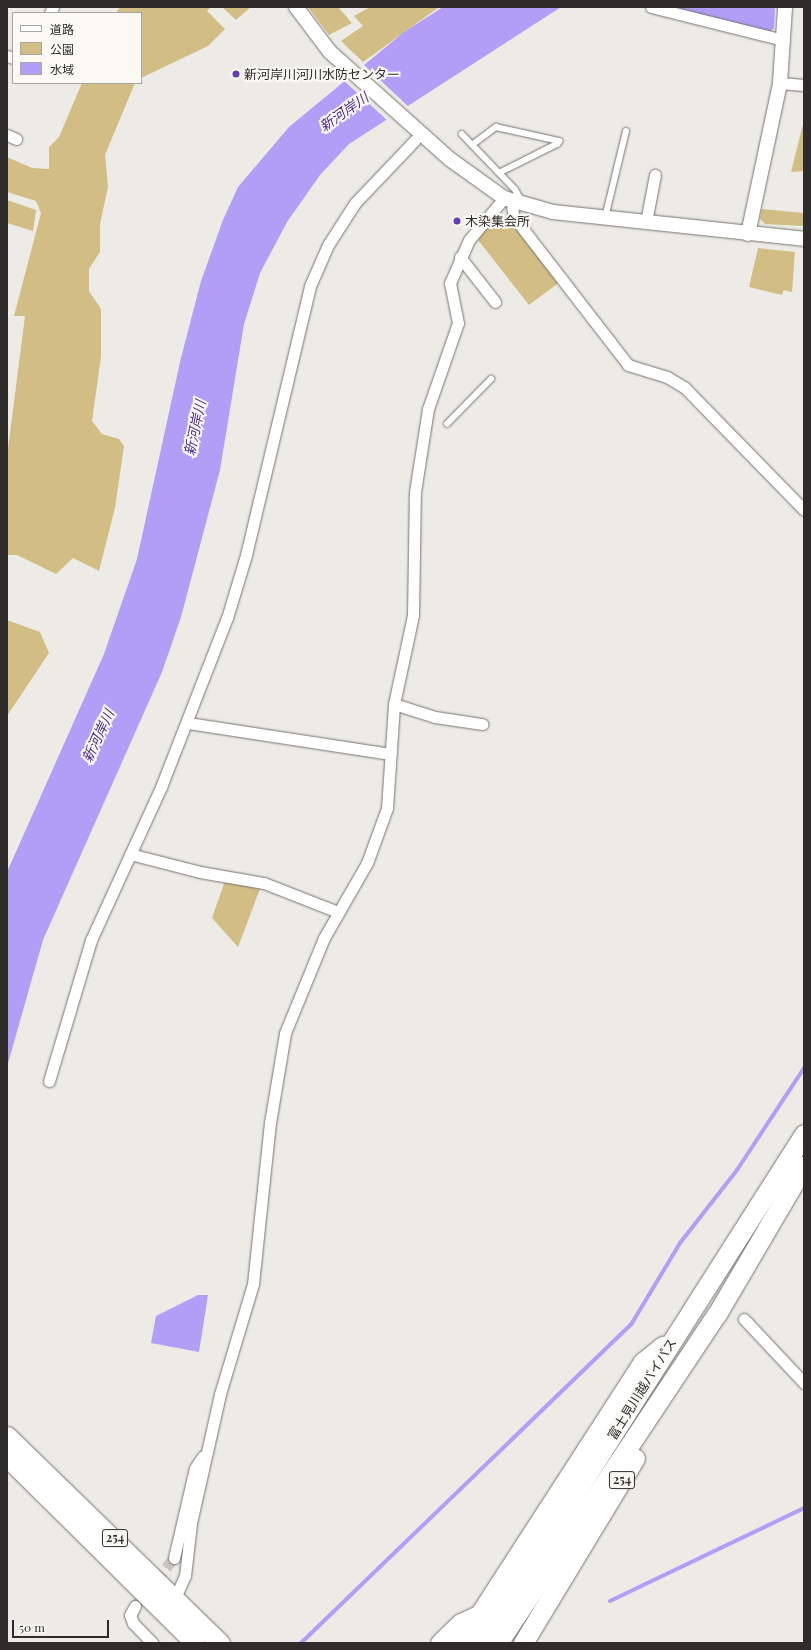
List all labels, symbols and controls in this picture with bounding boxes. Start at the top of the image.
legend [12,12,142,84]
text: 道路 [50,21,74,37]
text: 公園 [50,41,74,57]
text: 水域 [50,61,74,77]
place label: 新河岸川河川水防センター [244,66,400,82]
marker: 新河岸川河川水防センター [231,69,241,79]
water label: 新河岸川 [316,89,372,135]
place label: 木染集会所 [465,213,530,229]
marker: 木染集会所 [452,216,462,226]
water label: 新河岸川 [181,399,209,457]
water label: 新河岸川 [79,707,117,765]
street label: 富士見川越バイパス [604,1335,680,1443]
road number: 254 [608,1470,636,1490]
road number: 254 [101,1528,129,1548]
scale bar [14,1612,111,1638]
text: 50 m [19,1619,45,1635]

